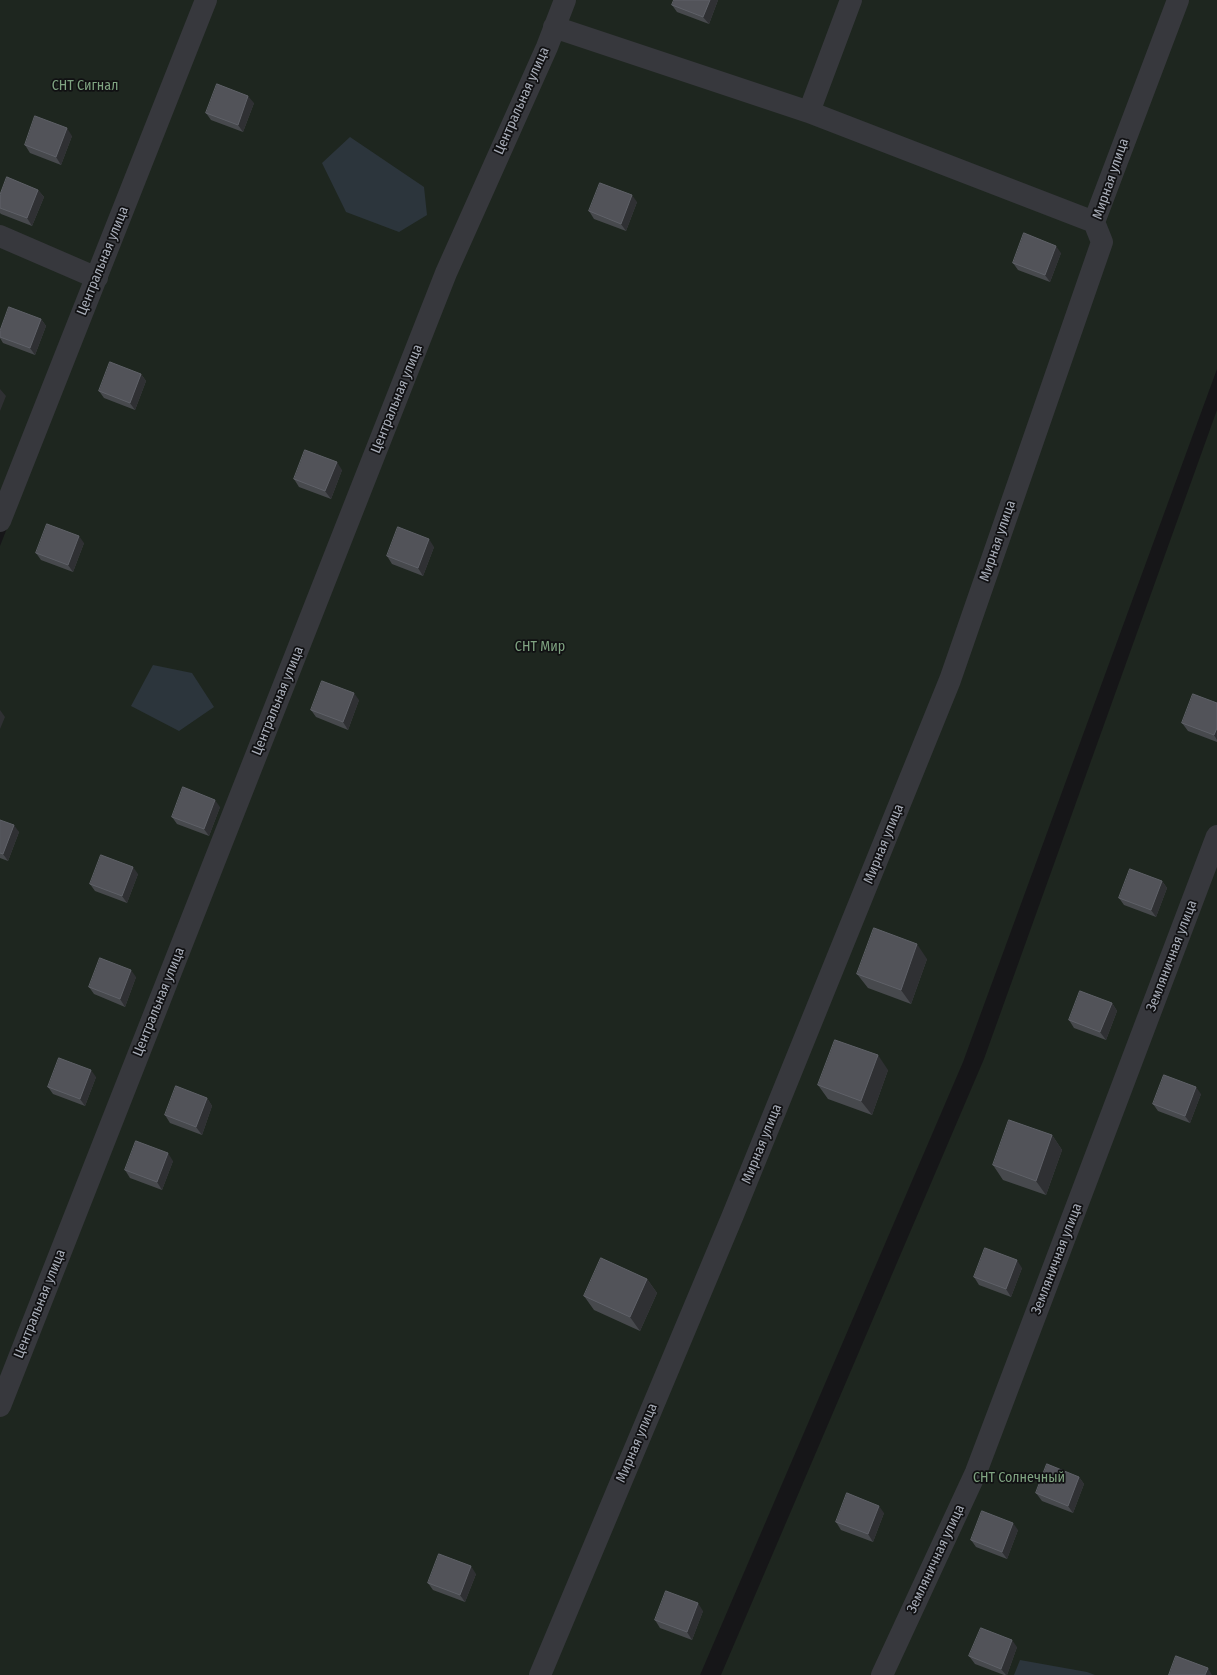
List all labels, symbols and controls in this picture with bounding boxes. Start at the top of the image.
street label: Центральная улица [491,45,553,157]
park label: СНТ Сигнал [52,78,118,94]
street label: Мирная улица [1089,136,1133,222]
street label: Центральная улица [73,204,133,318]
street label: Центральная улица [367,342,427,456]
street label: Мирная улица [976,498,1020,584]
park label: СНТ Мир [515,639,565,655]
street label: Центральная улица [248,644,308,758]
street label: Мирная улица [860,802,908,886]
street label: Земляничная улица [1143,898,1201,1014]
street label: Центральная улица [129,945,189,1059]
street label: Мирная улица [738,1102,786,1186]
street label: Земляничная улица [1028,1201,1086,1317]
street label: Центральная улица [10,1247,70,1361]
street label: Мирная улица [613,1401,661,1485]
park label: СНТ Солнечный [973,1470,1065,1486]
street label: Земляничная улица [904,1502,968,1616]

